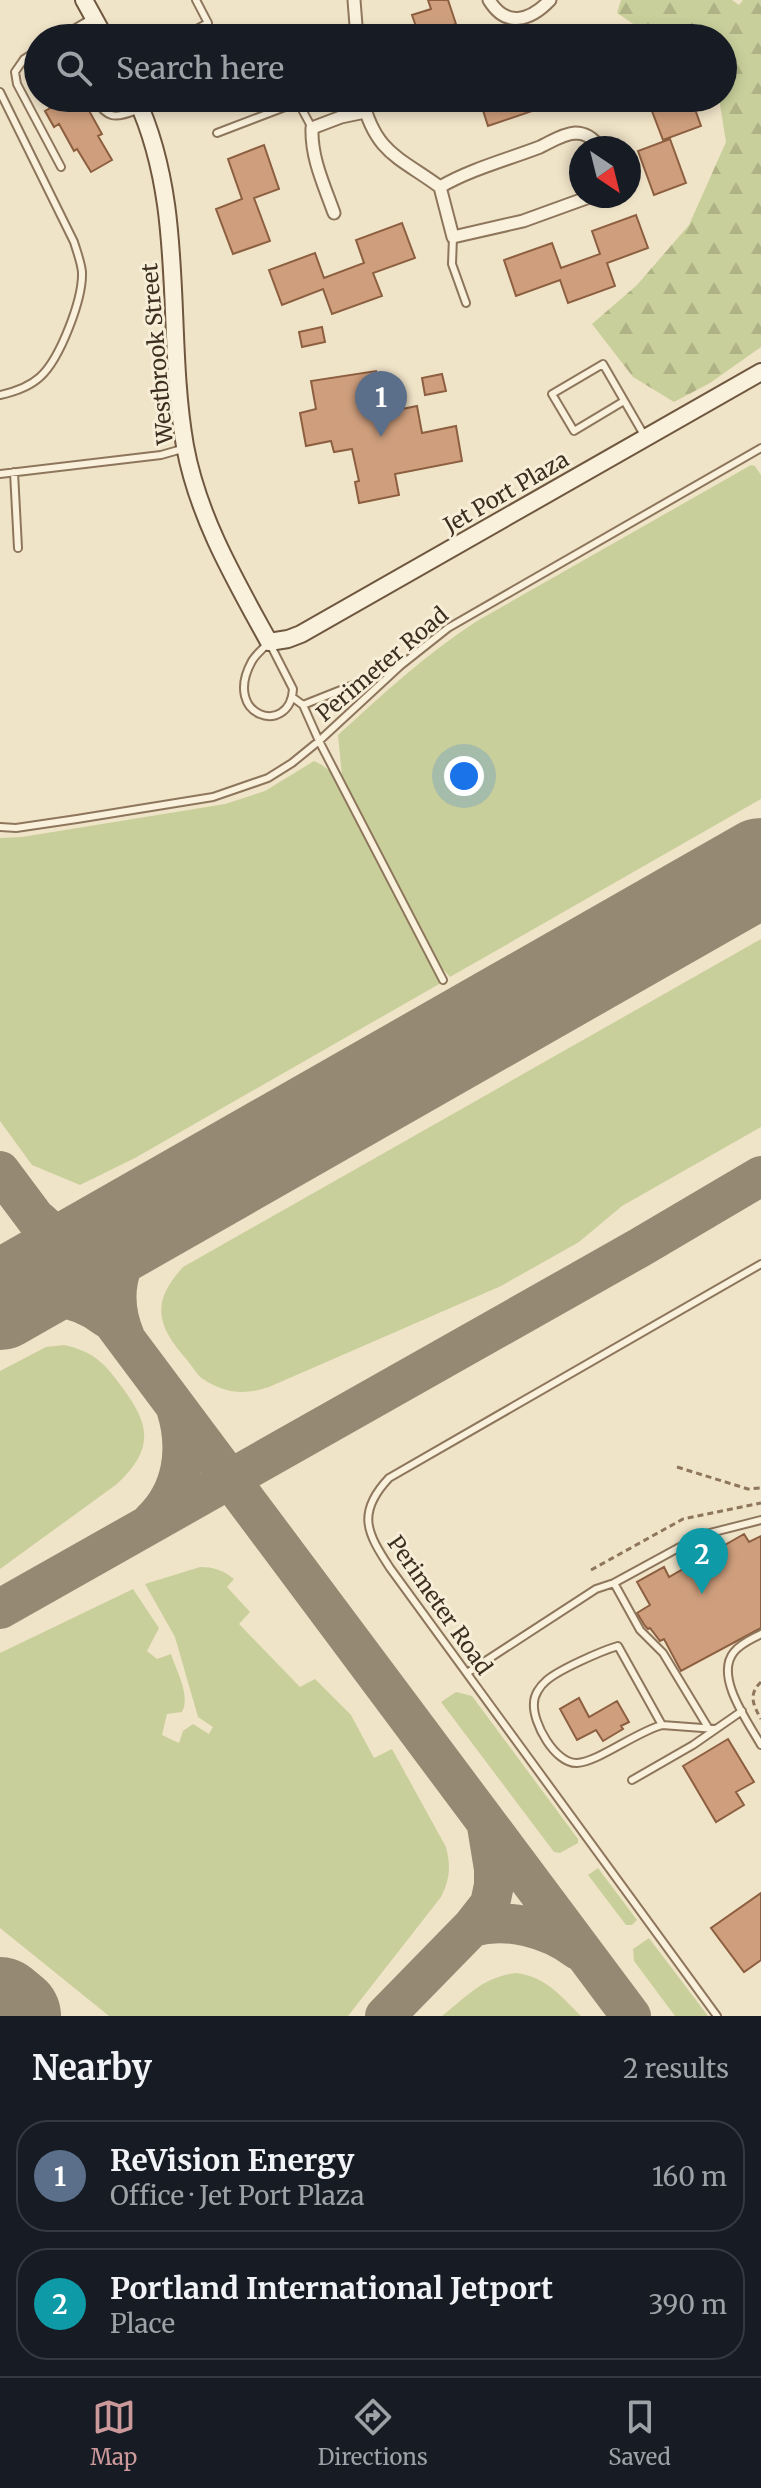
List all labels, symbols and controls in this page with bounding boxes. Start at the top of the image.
search box [24,24,737,112]
icon: search [52,46,96,90]
text: Search here [116,49,284,87]
north arrow [569,136,641,208]
street label: Westbrook Street [135,262,179,447]
pin: 1 [355,371,407,437]
street label: Jet Port Plaza [438,445,574,540]
street label: Perimeter Road [310,601,454,727]
your location [444,756,484,796]
pin: 2 [676,1528,728,1594]
street label: Perimeter Road [382,1530,498,1680]
text: Nearby [32,2047,152,2089]
text: 2 results [623,2052,729,2085]
text: ReVision Energy [110,2141,354,2179]
text: 1 [54,2160,66,2193]
text: 160 m [652,2160,727,2193]
text: Office · Jet Port Plaza [110,2179,364,2212]
text: Portland International Jetport [110,2269,553,2307]
text: 2 [52,2288,68,2321]
text: 390 m [648,2288,727,2321]
text: Place [110,2307,175,2340]
tab: Map [90,2395,137,2471]
tab: Directions [318,2395,428,2471]
tab: Saved [608,2395,671,2471]

